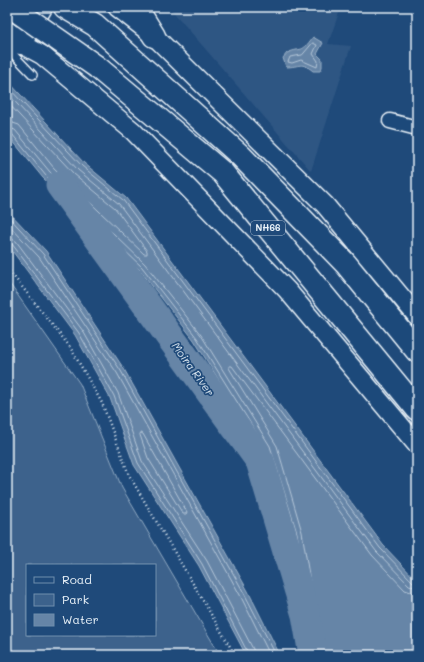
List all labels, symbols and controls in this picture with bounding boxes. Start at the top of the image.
road number: NH66 [251,221,285,235]
water label: Moira River [169,339,218,399]
legend [26,564,156,636]
text: Road [62,571,92,587]
text: Park [62,591,89,607]
text: Water [62,611,99,627]

